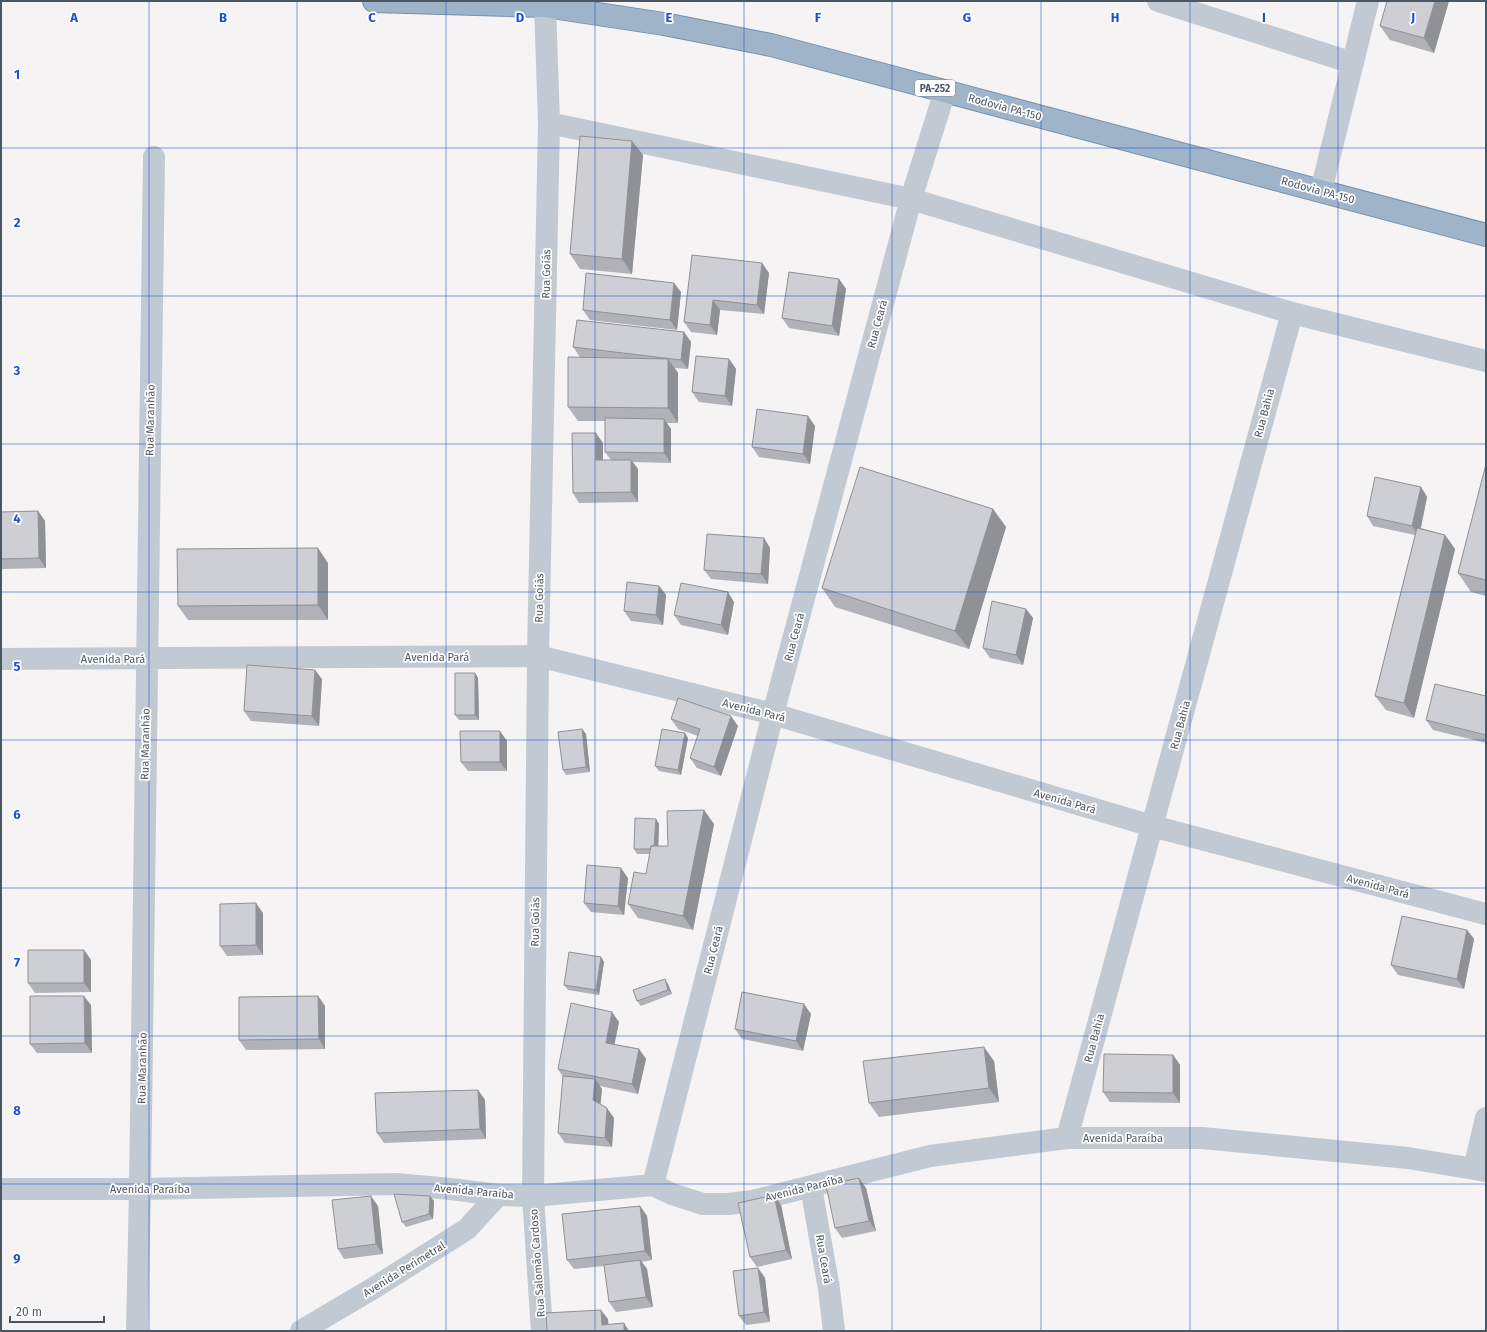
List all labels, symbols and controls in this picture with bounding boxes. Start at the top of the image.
text: A [69,10,78,25]
text: B [219,10,227,25]
text: C [368,10,376,25]
text: D [516,10,525,25]
text: E [666,10,673,25]
text: F [815,10,822,25]
text: G [963,10,971,25]
text: H [1111,10,1119,25]
text: I [1262,10,1266,25]
text: J [1410,10,1415,25]
text: 1 [14,67,20,82]
road number: PA-252 [915,80,955,96]
street label: Rodovia PA-150 [967,91,1043,124]
street label: Rodovia PA-150 [1280,174,1356,207]
text: 2 [14,215,21,230]
street label: Rua Goiás [540,249,553,299]
street label: Rua Ceará [865,298,890,350]
text: 3 [13,363,21,378]
street label: Rua Maranhão [143,384,158,456]
street label: Rua Bahia [1252,387,1277,439]
text: 4 [13,511,21,526]
street label: Rua Goiás [533,573,546,623]
street label: Rua Ceará [782,611,807,663]
street label: Avenida Pará [405,651,469,664]
street label: Avenida Pará [81,653,145,666]
text: 5 [14,659,21,674]
street label: Avenida Pará [721,696,787,725]
street label: Rua Bahia [1168,699,1193,751]
street label: Rua Maranhão [138,708,153,780]
street label: Avenida Pará [1032,786,1098,817]
text: 6 [13,807,21,822]
street label: Avenida Pará [1345,872,1411,901]
street label: Rua Goiás [529,897,542,947]
street label: Rua Ceará [701,924,726,976]
text: 7 [14,955,20,970]
street label: Rua Bahia [1082,1012,1107,1064]
street label: Rua Maranhão [135,1032,150,1104]
text: 8 [13,1103,21,1118]
street label: Avenida Paraíba [1083,1132,1163,1145]
street label: Avenida Paraíba [764,1173,844,1204]
street label: Avenida Paraíba [434,1182,514,1201]
street label: Avenida Paraíba [110,1183,190,1196]
street label: Rua Salomão Cardoso [527,1208,548,1318]
street label: Rua Ceará [813,1234,834,1285]
street label: Avenida Perimetral [361,1239,448,1300]
text: 9 [13,1251,21,1266]
scale bar [10,1298,104,1324]
text: 20 m [16,1305,42,1319]

